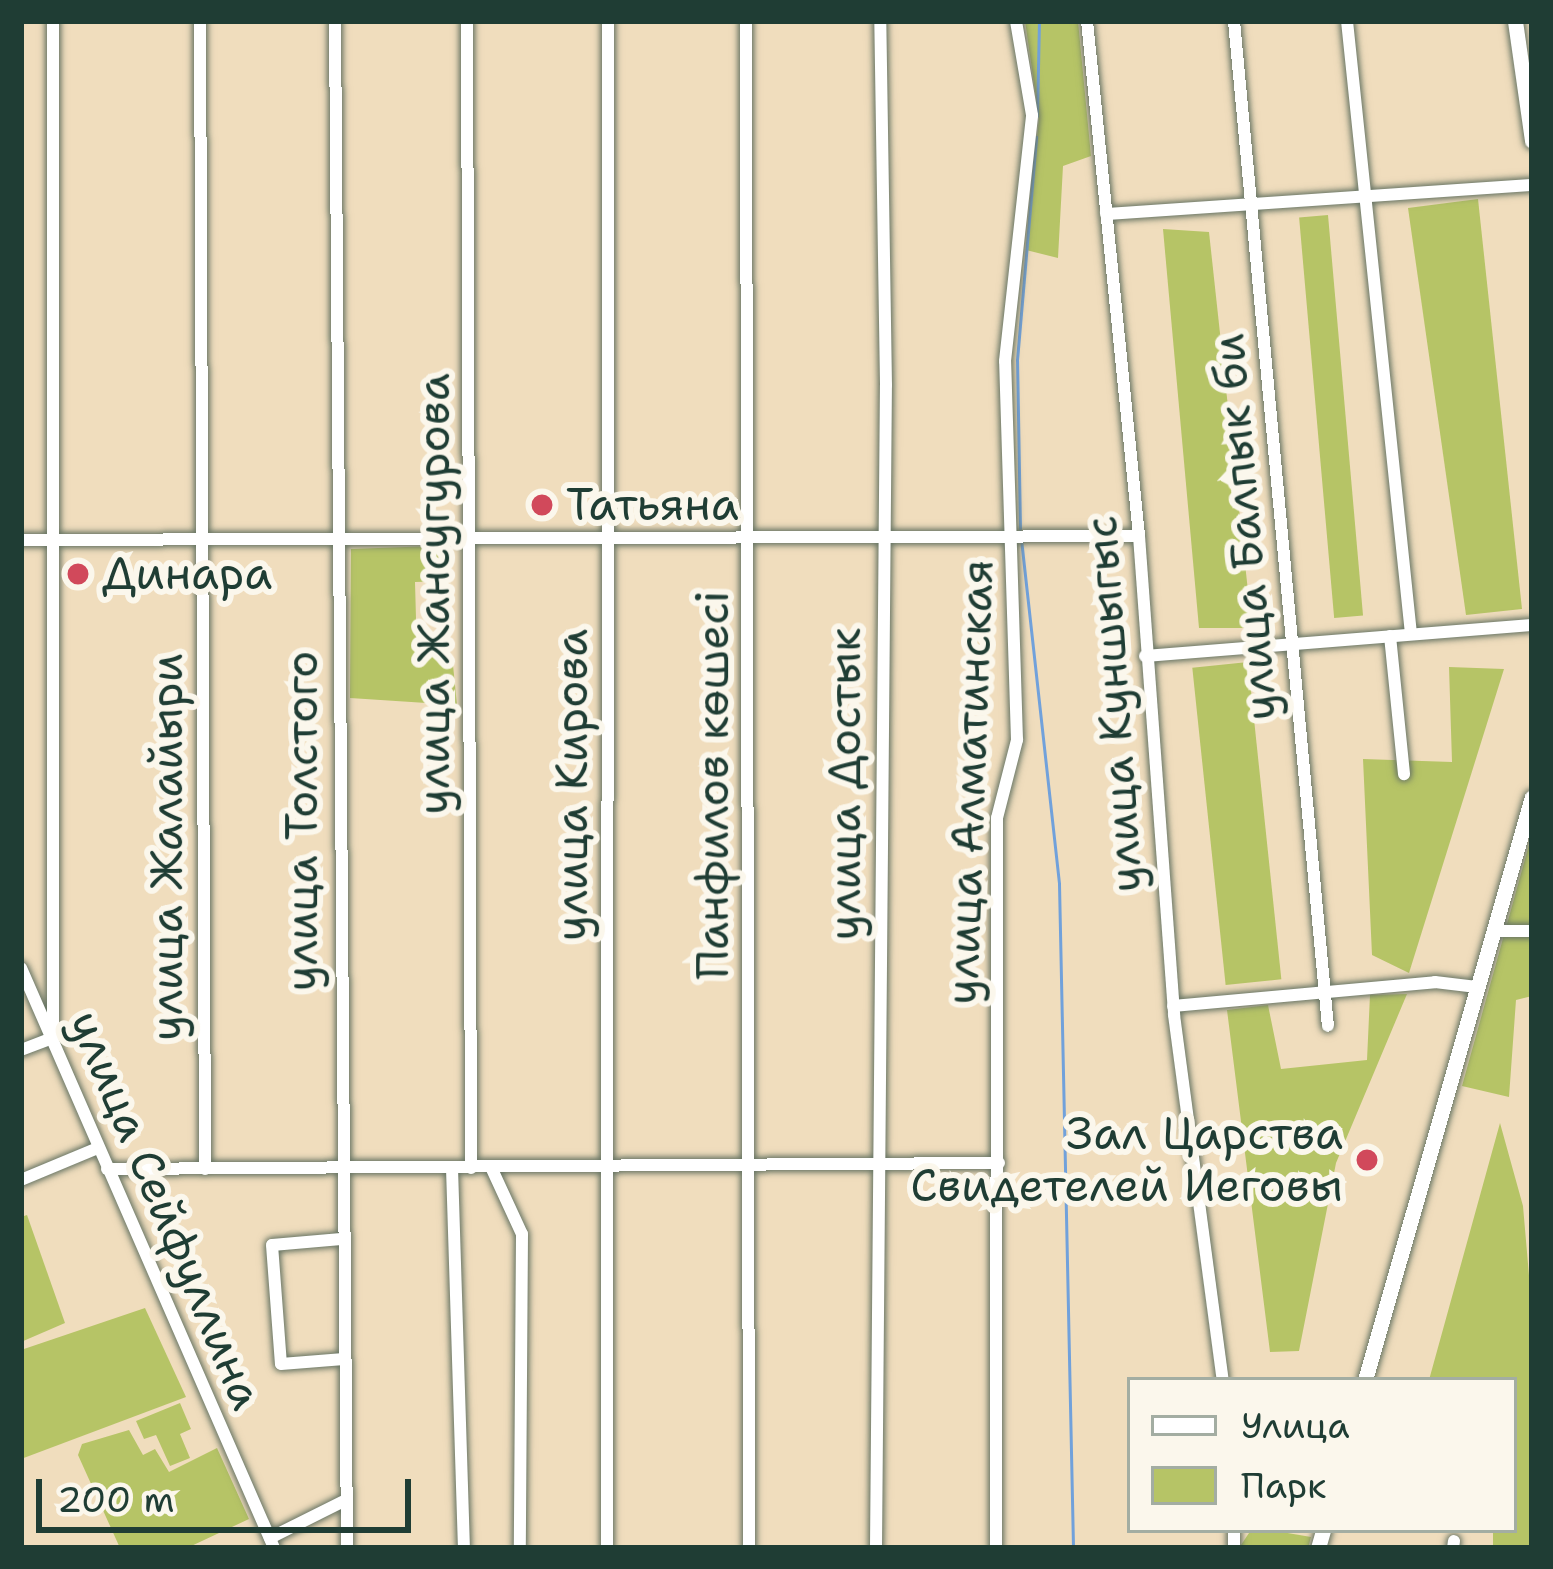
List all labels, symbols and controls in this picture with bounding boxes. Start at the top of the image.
street label: улица Балпык би [1201,331,1289,723]
street label: улица Жансугурова [407,373,461,815]
place label: Татьяна [566,478,739,532]
marker: Татьяна [529,492,555,518]
street label: улица Куншыгыс [1074,514,1154,894]
place label: Динара [102,547,272,601]
street label: улица Алматинская [935,558,1005,1006]
marker: Динара [65,561,91,587]
street label: Панфилов көшесі [686,590,740,980]
street label: улица Достык [818,628,872,940]
street label: улица Кирова [545,629,599,941]
street label: улица Толстого [275,651,329,991]
street label: улица Жалайыри [140,653,194,1041]
street label: улица Сейфуллина [58,1003,274,1417]
place label: Зал Царства Свидетелей Иеговы [910,1107,1343,1213]
marker: Зал Царства Свидетелей Иеговы [1354,1147,1380,1173]
legend [1127,1377,1517,1533]
text: Улица [1241,1401,1350,1450]
scale bar [42,1455,417,1529]
text: Парк [1241,1461,1326,1510]
text: 200 m [57,1475,174,1524]

